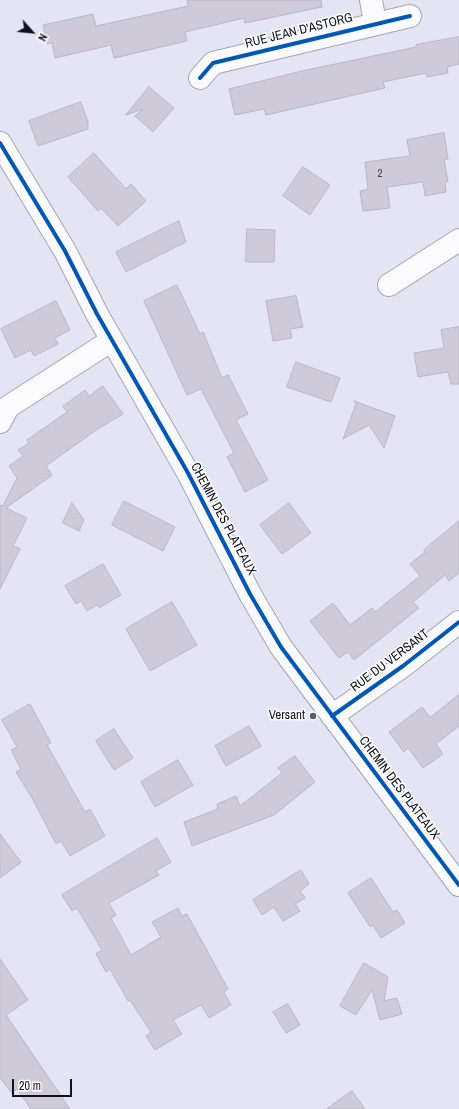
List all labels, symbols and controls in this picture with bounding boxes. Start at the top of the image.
street label: RUE JEAN D'ASTORG [244,10,354,52]
north arrow [12,12,52,52]
text: N [35,31,50,44]
house number: 2 [377,167,383,181]
street label: CHEMIN DES PLATEAUX [187,460,259,578]
street label: RUE DU VERSANT [348,626,432,696]
place label: Versant [269,708,305,724]
marker: Versant [308,711,318,721]
street label: CHEMIN DES PLATEAUX [355,733,443,843]
scale bar [14,1071,74,1097]
text: 20 m [19,1078,41,1094]

